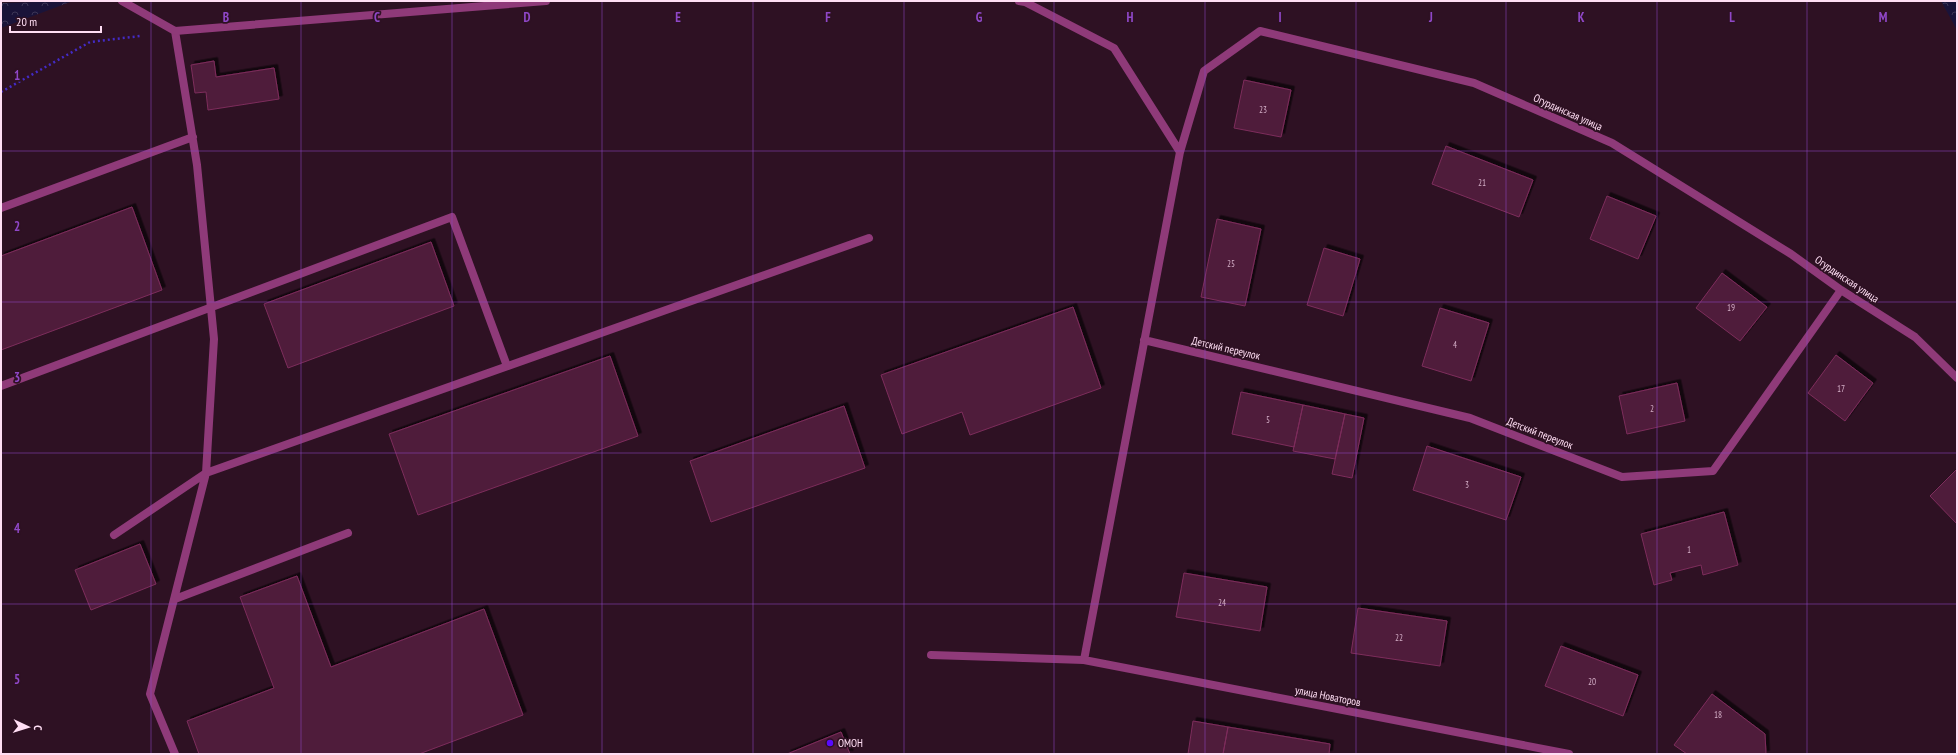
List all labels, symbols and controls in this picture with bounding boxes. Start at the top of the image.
scale bar [10,8,101,34]
text: B [223,9,229,26]
text: C [374,9,380,26]
text: D [524,9,531,26]
text: E [675,9,681,26]
text: F [825,9,831,26]
text: G [976,9,983,26]
text: H [1127,9,1134,26]
text: I [1278,9,1282,26]
text: J [1428,9,1433,26]
text: K [1578,9,1585,26]
text: L [1729,9,1735,26]
text: M [1879,9,1888,26]
text: 20 m [16,14,37,29]
text: 1 [14,67,20,84]
street label: Огурдинская улица [1531,90,1605,134]
house number: 23 [1259,104,1267,115]
house number: 21 [1478,177,1486,188]
text: 2 [14,218,20,235]
street label: Огурдинская улица [1812,252,1882,306]
house number: 25 [1227,258,1235,269]
house number: 19 [1727,302,1735,313]
street label: Детский переулок [1190,333,1262,363]
house number: 4 [1453,339,1457,350]
text: 3 [14,369,20,386]
house number: 17 [1837,383,1845,394]
house number: 2 [1650,403,1654,414]
house number: 5 [1266,414,1270,425]
street label: Детский переулок [1505,414,1576,452]
house number: 3 [1465,479,1469,490]
text: 4 [14,520,21,537]
house number: 1 [1687,544,1691,555]
house number: 24 [1218,597,1226,608]
house number: 22 [1395,632,1403,643]
text: 5 [14,671,20,688]
house number: 20 [1588,676,1596,687]
street label: улица Новаторов [1294,683,1363,709]
north arrow [8,707,48,747]
house number: 18 [1714,709,1722,720]
text: С [31,725,45,731]
place label: ОМОН [838,736,863,750]
marker: ОМОН [825,738,835,748]

